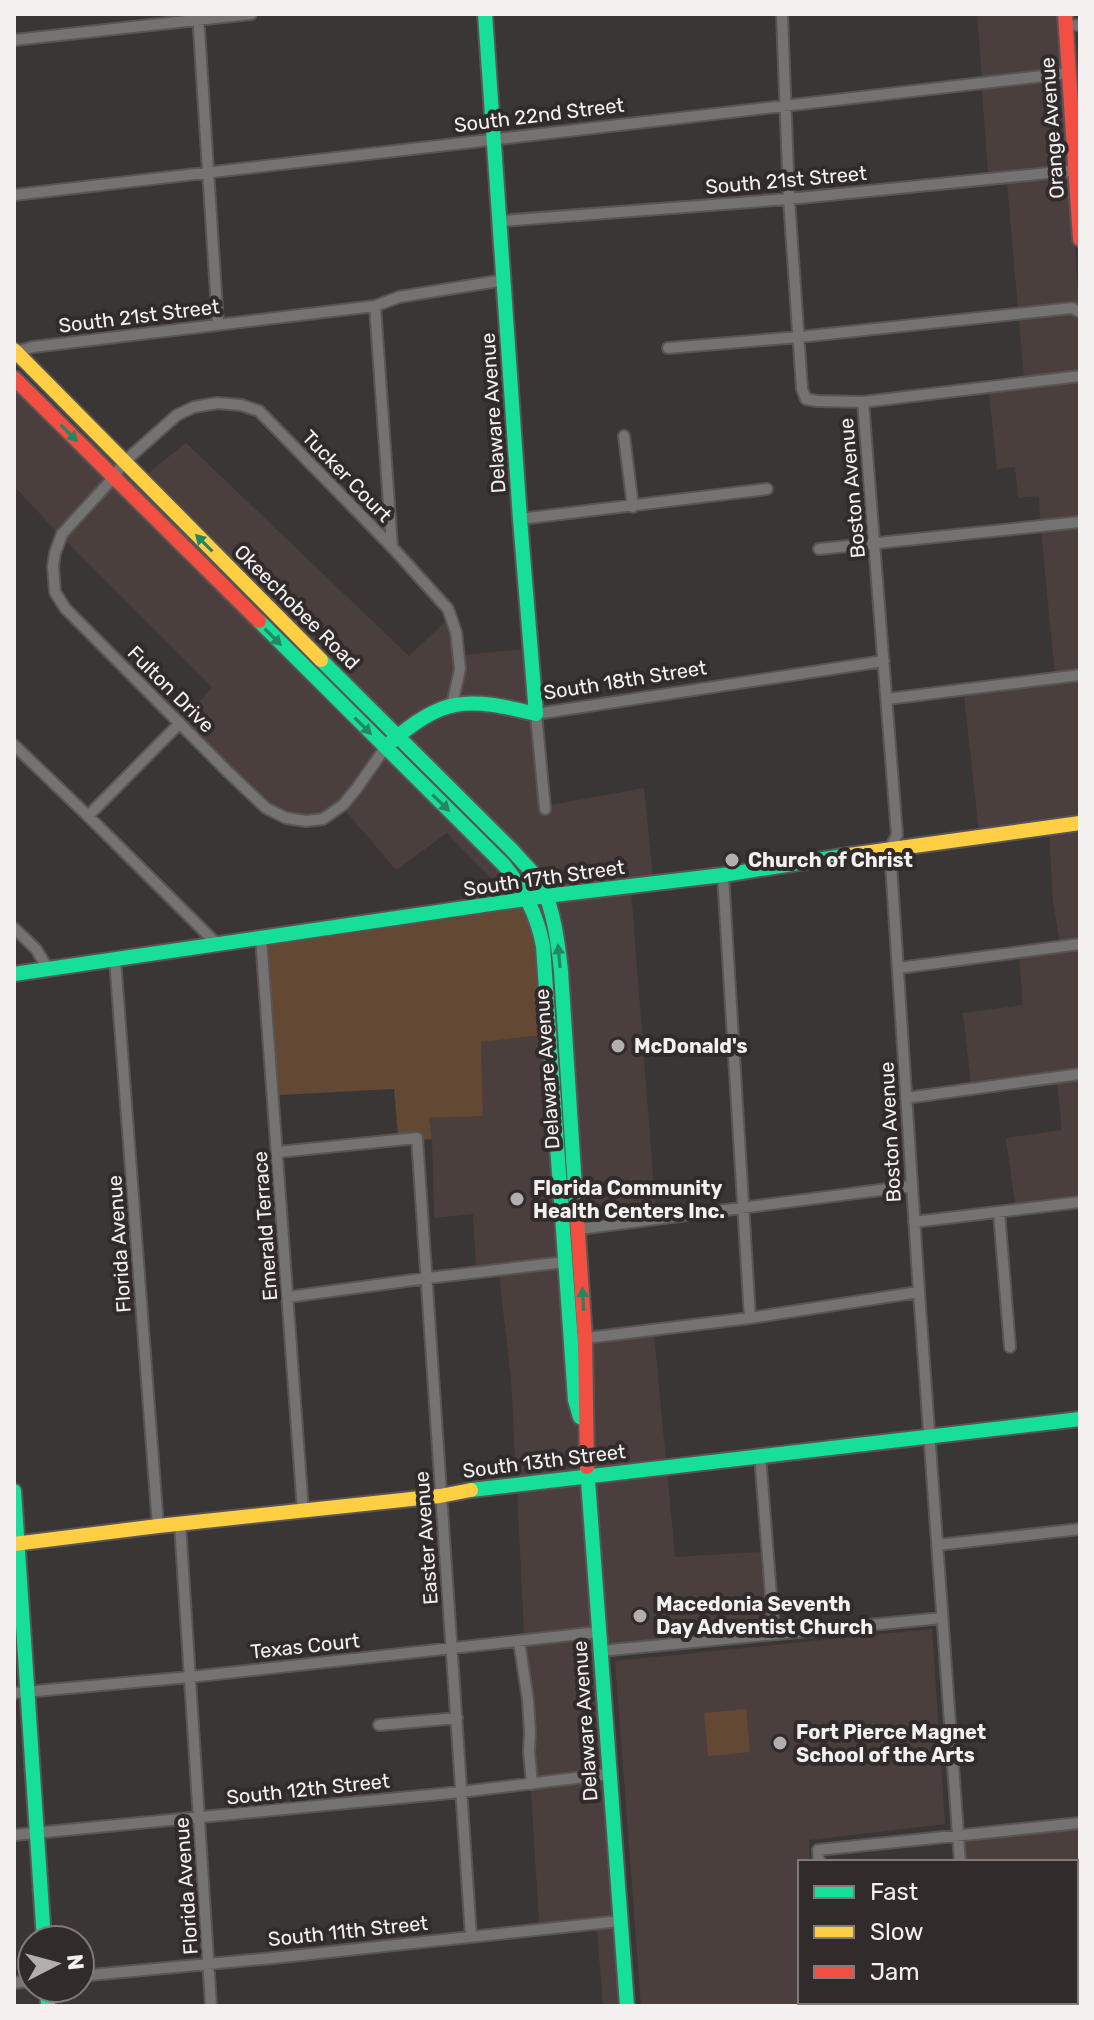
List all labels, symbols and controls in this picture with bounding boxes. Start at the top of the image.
street label: Orange Avenue [1035,56,1069,200]
street label: South 22nd Street [453,93,626,137]
street label: South 21st Street [704,161,868,199]
street label: South 21st Street [57,294,221,338]
street label: Delaware Avenue [475,332,511,494]
street label: Boston Avenue [834,417,870,559]
one-way arrow [59,423,78,442]
street label: Tucker Court [297,425,397,527]
one-way arrow [194,533,213,552]
street label: Okeechobee Road [229,539,365,675]
one-way arrow [264,627,283,646]
street label: Fulton Drive [123,641,219,737]
street label: South 18th Street [542,655,708,705]
one-way arrow [353,716,372,735]
one-way arrow [431,793,450,812]
place label: Church of Christ [748,848,913,872]
marker: Church of Christ [723,851,741,869]
street label: South 17th Street [462,855,626,901]
one-way arrow [552,943,565,968]
street label: Delaware Avenue [529,988,565,1150]
place label: McDonald's [634,1034,747,1058]
marker: McDonald's [609,1037,627,1055]
street label: Boston Avenue [874,1061,906,1203]
street label: Emerald Terrace [248,1150,282,1302]
street label: Florida Avenue [102,1174,136,1314]
place label: Florida Community Health Centers Inc. [533,1176,725,1223]
marker: Florida Community Health Centers Inc. [508,1190,526,1208]
one-way arrow [576,1286,589,1311]
street label: South 13th Street [461,1439,627,1483]
street label: Easter Avenue [409,1470,443,1606]
place label: Macedonia Seventh Day Adventist Church [656,1592,873,1639]
marker: Macedonia Seventh Day Adventist Church [631,1607,649,1625]
street label: Texas Court [249,1628,361,1664]
street label: Delaware Avenue [567,1640,603,1802]
place label: Fort Pierce Magnet School of the Arts [796,1720,986,1767]
marker: Fort Pierce Magnet School of the Arts [771,1734,789,1752]
street label: South 12th Street [225,1768,391,1809]
street label: Florida Avenue [169,1816,203,1956]
legend [798,1860,1078,2004]
text: Fast [870,1878,918,1906]
street label: South 11th Street [267,1911,429,1951]
text: Slow [870,1918,923,1946]
north arrow [16,1924,96,2004]
text: N [61,1953,90,1971]
text: Jam [870,1958,920,1986]

